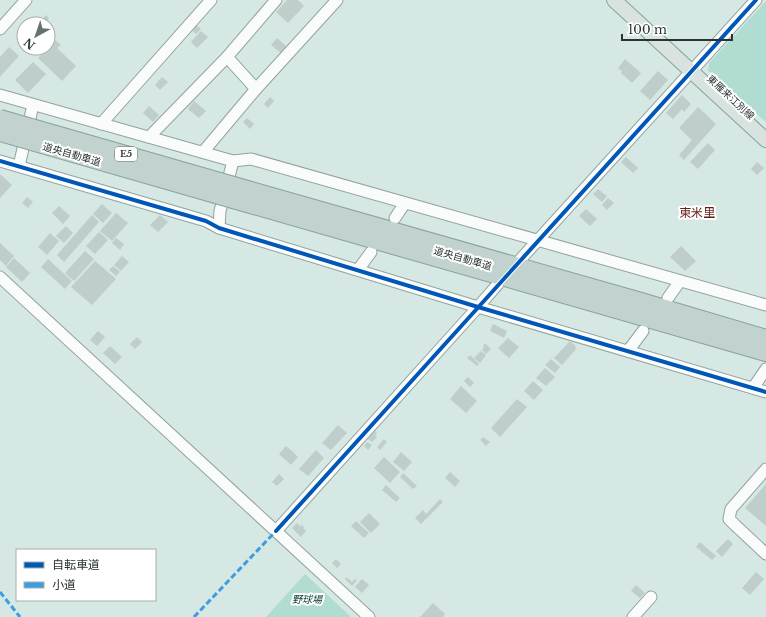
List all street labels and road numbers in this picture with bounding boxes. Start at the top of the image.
street label: 東雁来江別線 [704,72,757,123]
street label: 道央自動車道 [41,140,102,169]
road number: E5 [115,147,137,161]
street label: 道央自動車道 [432,244,493,273]

